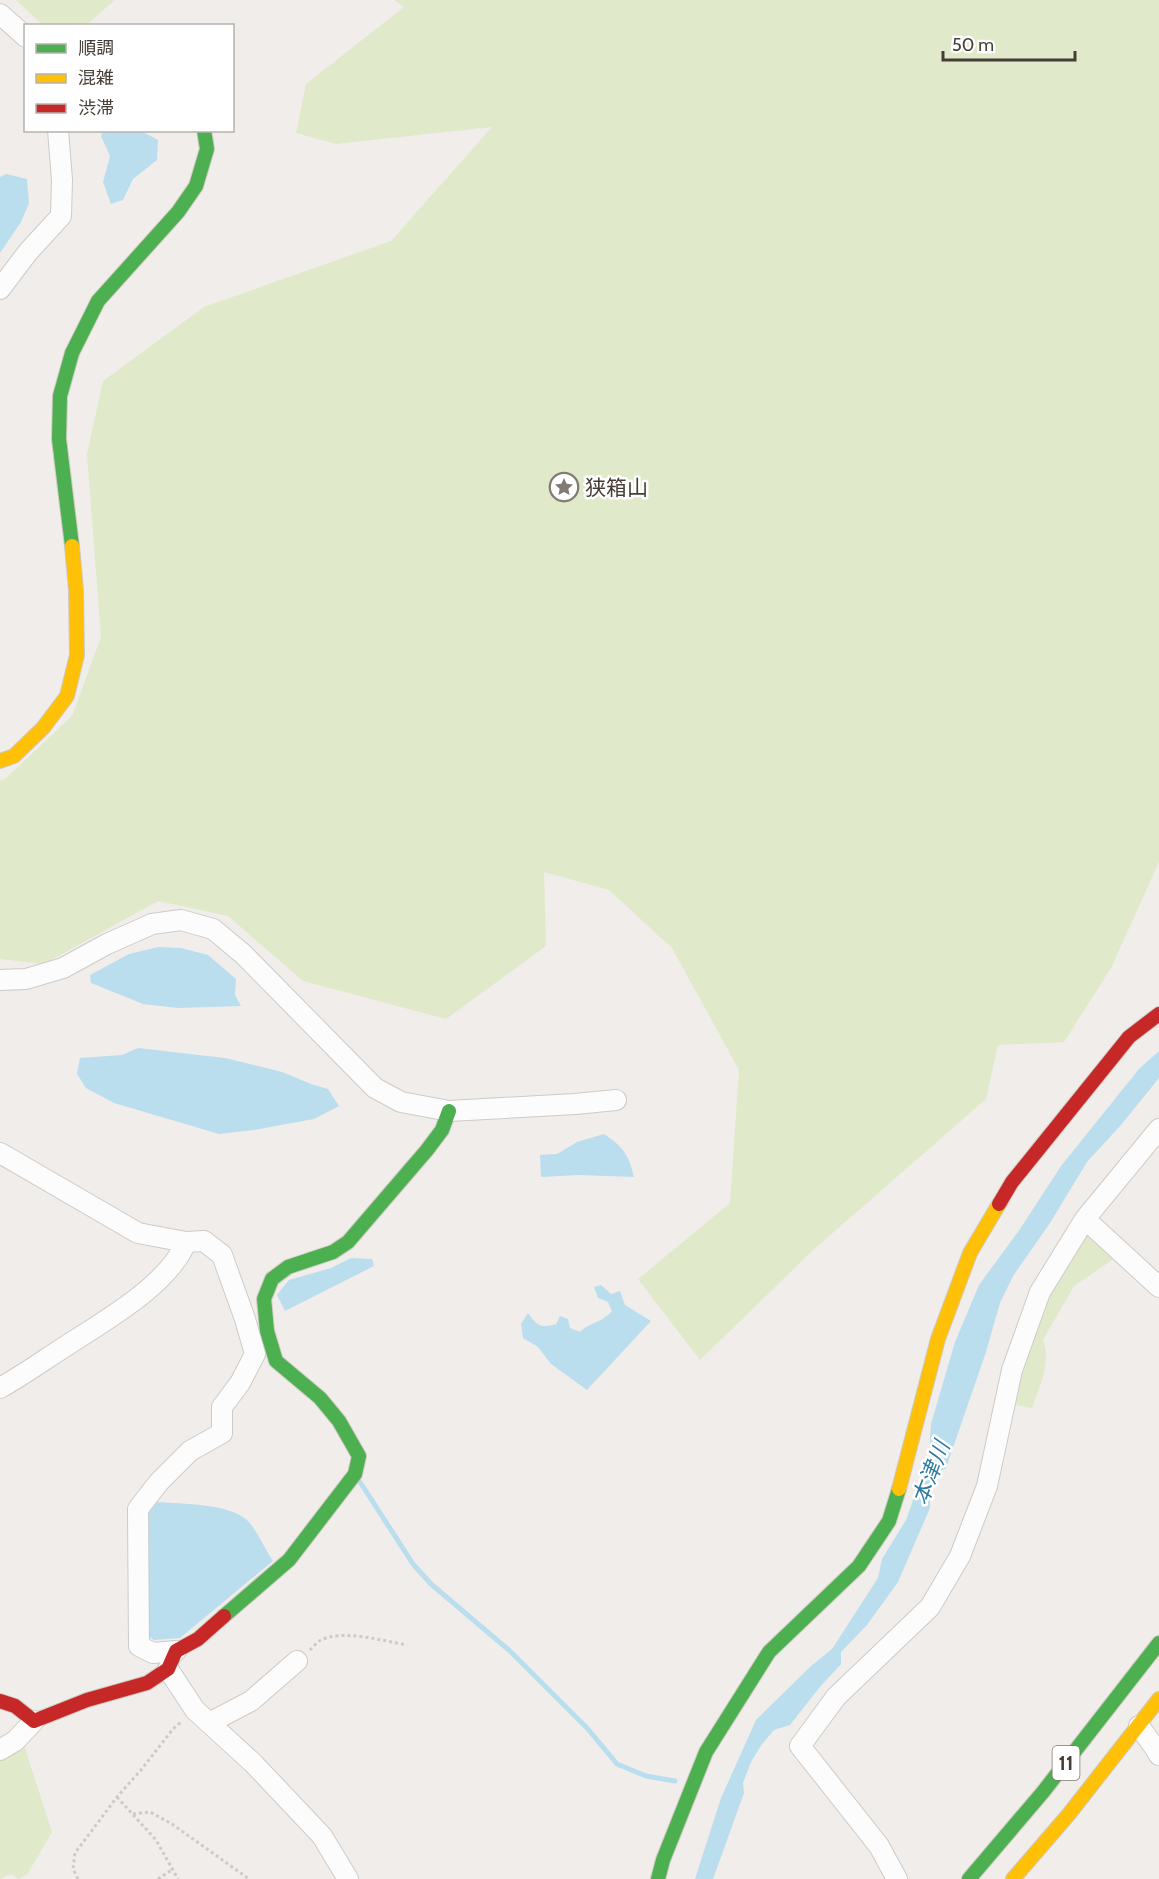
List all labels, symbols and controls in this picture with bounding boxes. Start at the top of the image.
legend [24,24,234,132]
scale bar [943,24,1075,62]
text: 50 m [952,34,994,56]
text: 順調 [78,37,114,59]
text: 混雑 [78,67,114,89]
text: 渋滞 [78,97,114,119]
place icon: 狭箱山 [548,471,580,503]
place label: 狭箱山 [585,475,648,500]
water label: 本津川 [907,1435,956,1509]
road number: 11 [1052,1746,1080,1780]

